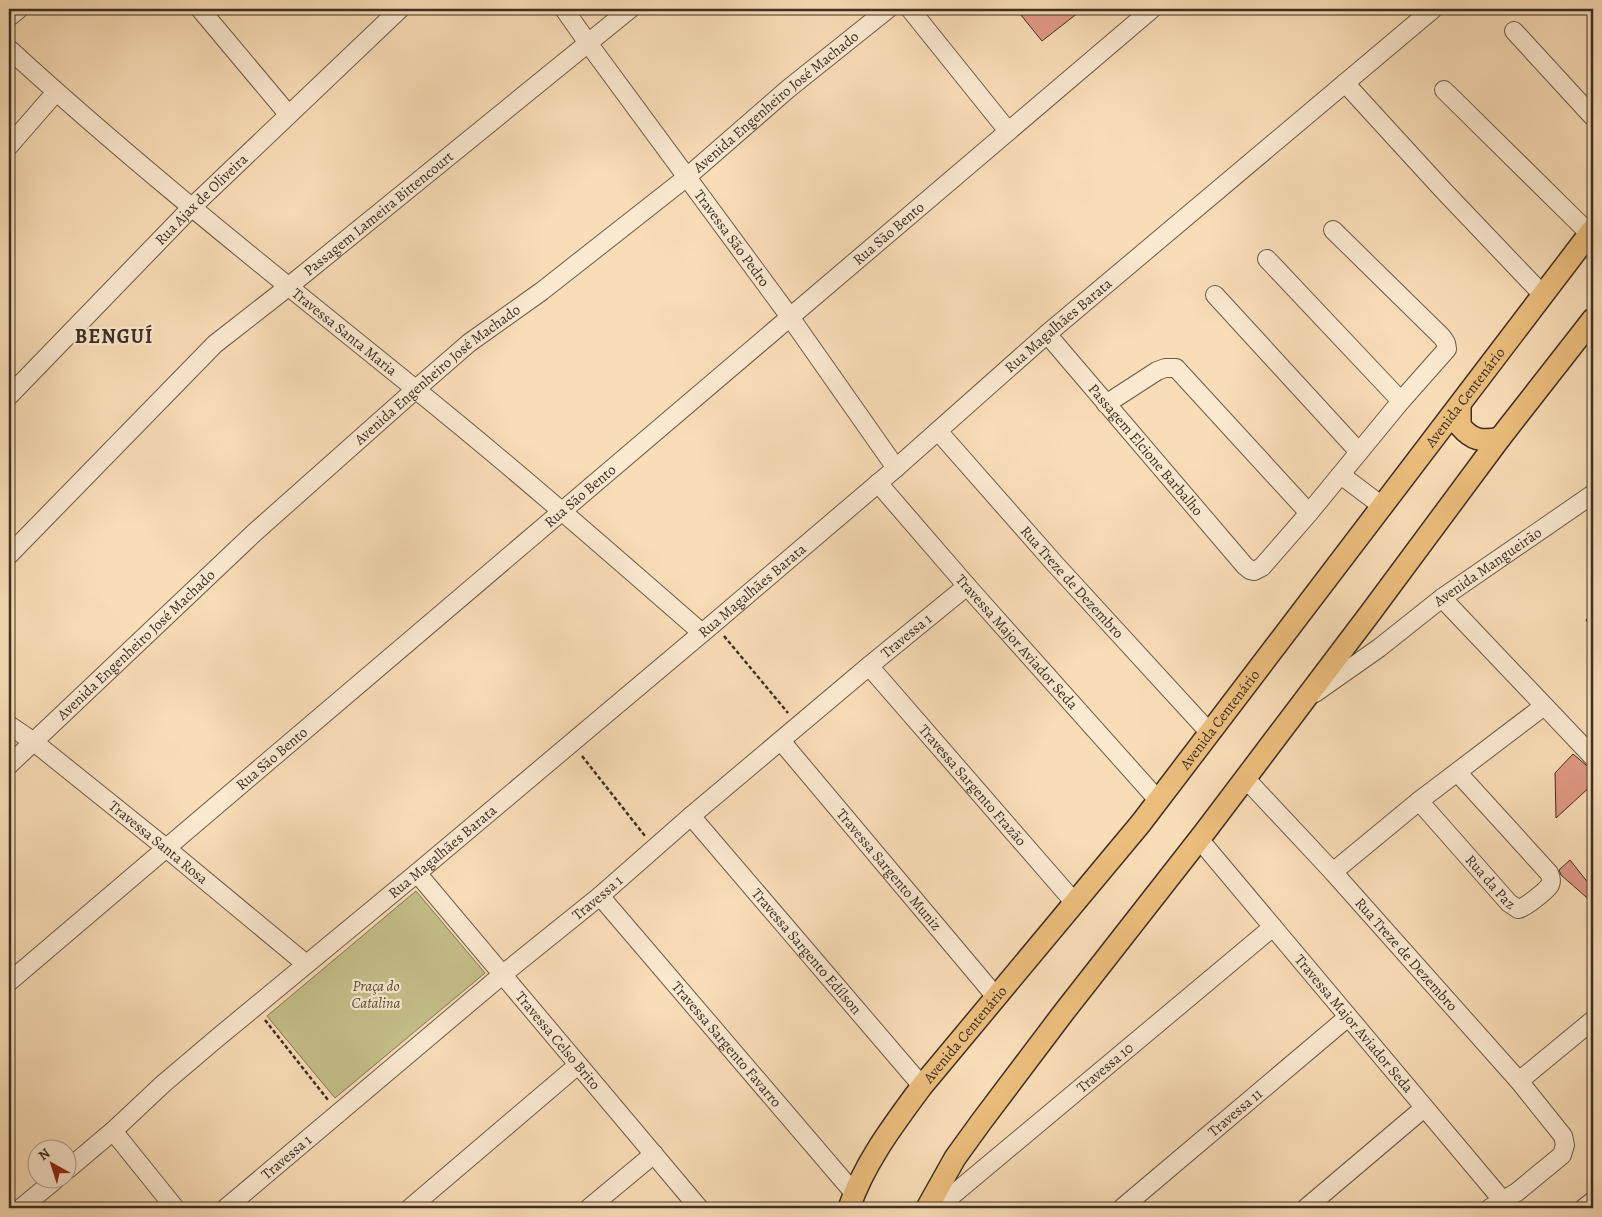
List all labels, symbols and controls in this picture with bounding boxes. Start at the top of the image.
street label: Avenida Engenheiro José Machado [688,26,863,178]
street label: Passagem Lameira Bittencourt [299,147,458,281]
street label: Rua Ajax de Oliveira [150,149,252,249]
street label: Travessa São Pedro [689,186,774,291]
street label: Rua São Bento [848,197,929,270]
street label: Rua Magalhães Barata [1000,274,1116,377]
street label: Travessa Santa Maria [288,283,401,380]
street label: Avenida Engenheiro José Machado [349,300,524,450]
district label: BENGUÍ [75,323,153,350]
street label: Avenida Centenário [1420,343,1509,452]
street label: Passagem Elcione Barbalho [1084,379,1208,520]
street label: Rua São Bento [540,460,620,532]
street label: Rua Treze de Dezembro [1016,521,1128,643]
street label: Avenida Mangueirão [1429,522,1545,611]
street label: Rua Magalhães Barata [694,539,810,642]
street label: Avenida Engenheiro José Machado [52,565,219,725]
street label: Travessa Major Aviador Seda [951,570,1083,714]
street label: Travessa 1 [876,609,936,663]
street label: Avenida Centenário [1175,666,1264,774]
street label: Travessa Sargento Frazão [914,720,1031,850]
street label: Rua São Bento [232,722,312,795]
street label: Travessa Santa Rosa [105,796,212,889]
street label: Rua Magalhães Barata [384,800,501,903]
street label: Travessa Sargento Muniz [832,804,946,935]
street label: Rua da Paz [1461,850,1519,914]
street label: Travessa 1 [568,871,627,925]
street label: Travessa Sargento Edílson [747,884,866,1018]
street label: Rua Treze de Dezembro [1350,893,1462,1015]
street label: Travessa Major Aviador Seda [1290,950,1418,1097]
park label: Praça do Catalina [352,976,400,1013]
street label: Travessa Sargento Favarro [667,977,786,1111]
street label: Avenida Centenário [918,982,1011,1088]
street label: Travessa Celso Brito [511,987,605,1094]
street label: Travessa 10 [1072,1038,1138,1097]
street label: Travessa 11 [1204,1084,1267,1141]
street label: Travessa 1 [257,1130,316,1184]
north arrow [28,1140,78,1190]
text: N [34,1144,54,1165]

